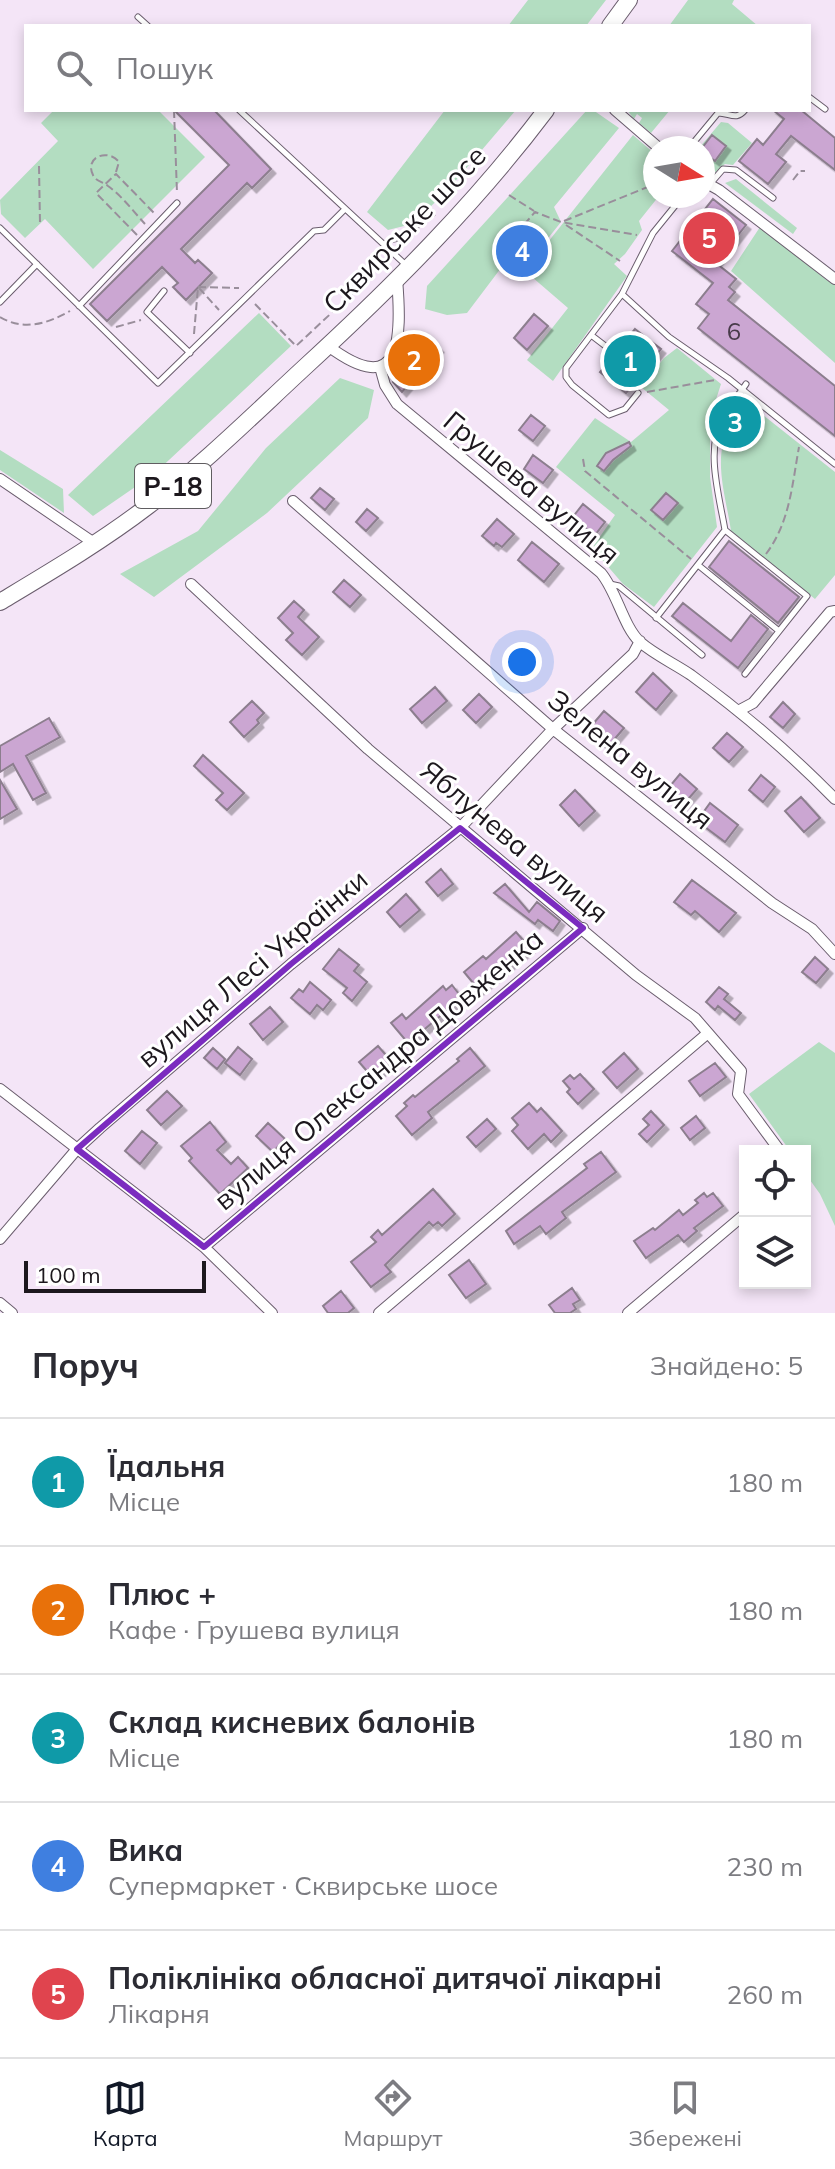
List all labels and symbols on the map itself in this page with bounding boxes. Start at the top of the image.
north arrow [643,136,715,208]
street label: Сквирське шосе [315,138,493,320]
pin: 5 [683,208,735,268]
pin: 4 [496,221,548,281]
house number: 6 [727,316,741,346]
pin: 2 [388,330,440,390]
pin: 1 [604,331,656,391]
pin: 3 [709,392,761,452]
street label: Грушева вулиця [437,403,627,571]
road number: Р-18 [135,464,211,508]
your location [502,642,542,682]
street label: Зелена вулиця [541,682,721,836]
street label: Яблунева вулиця [414,752,616,930]
street label: вулиця Лесі Українки [130,861,374,1075]
street label: вулиця Олександра Довженка [206,921,550,1217]
scale bar [24,1257,206,1293]

